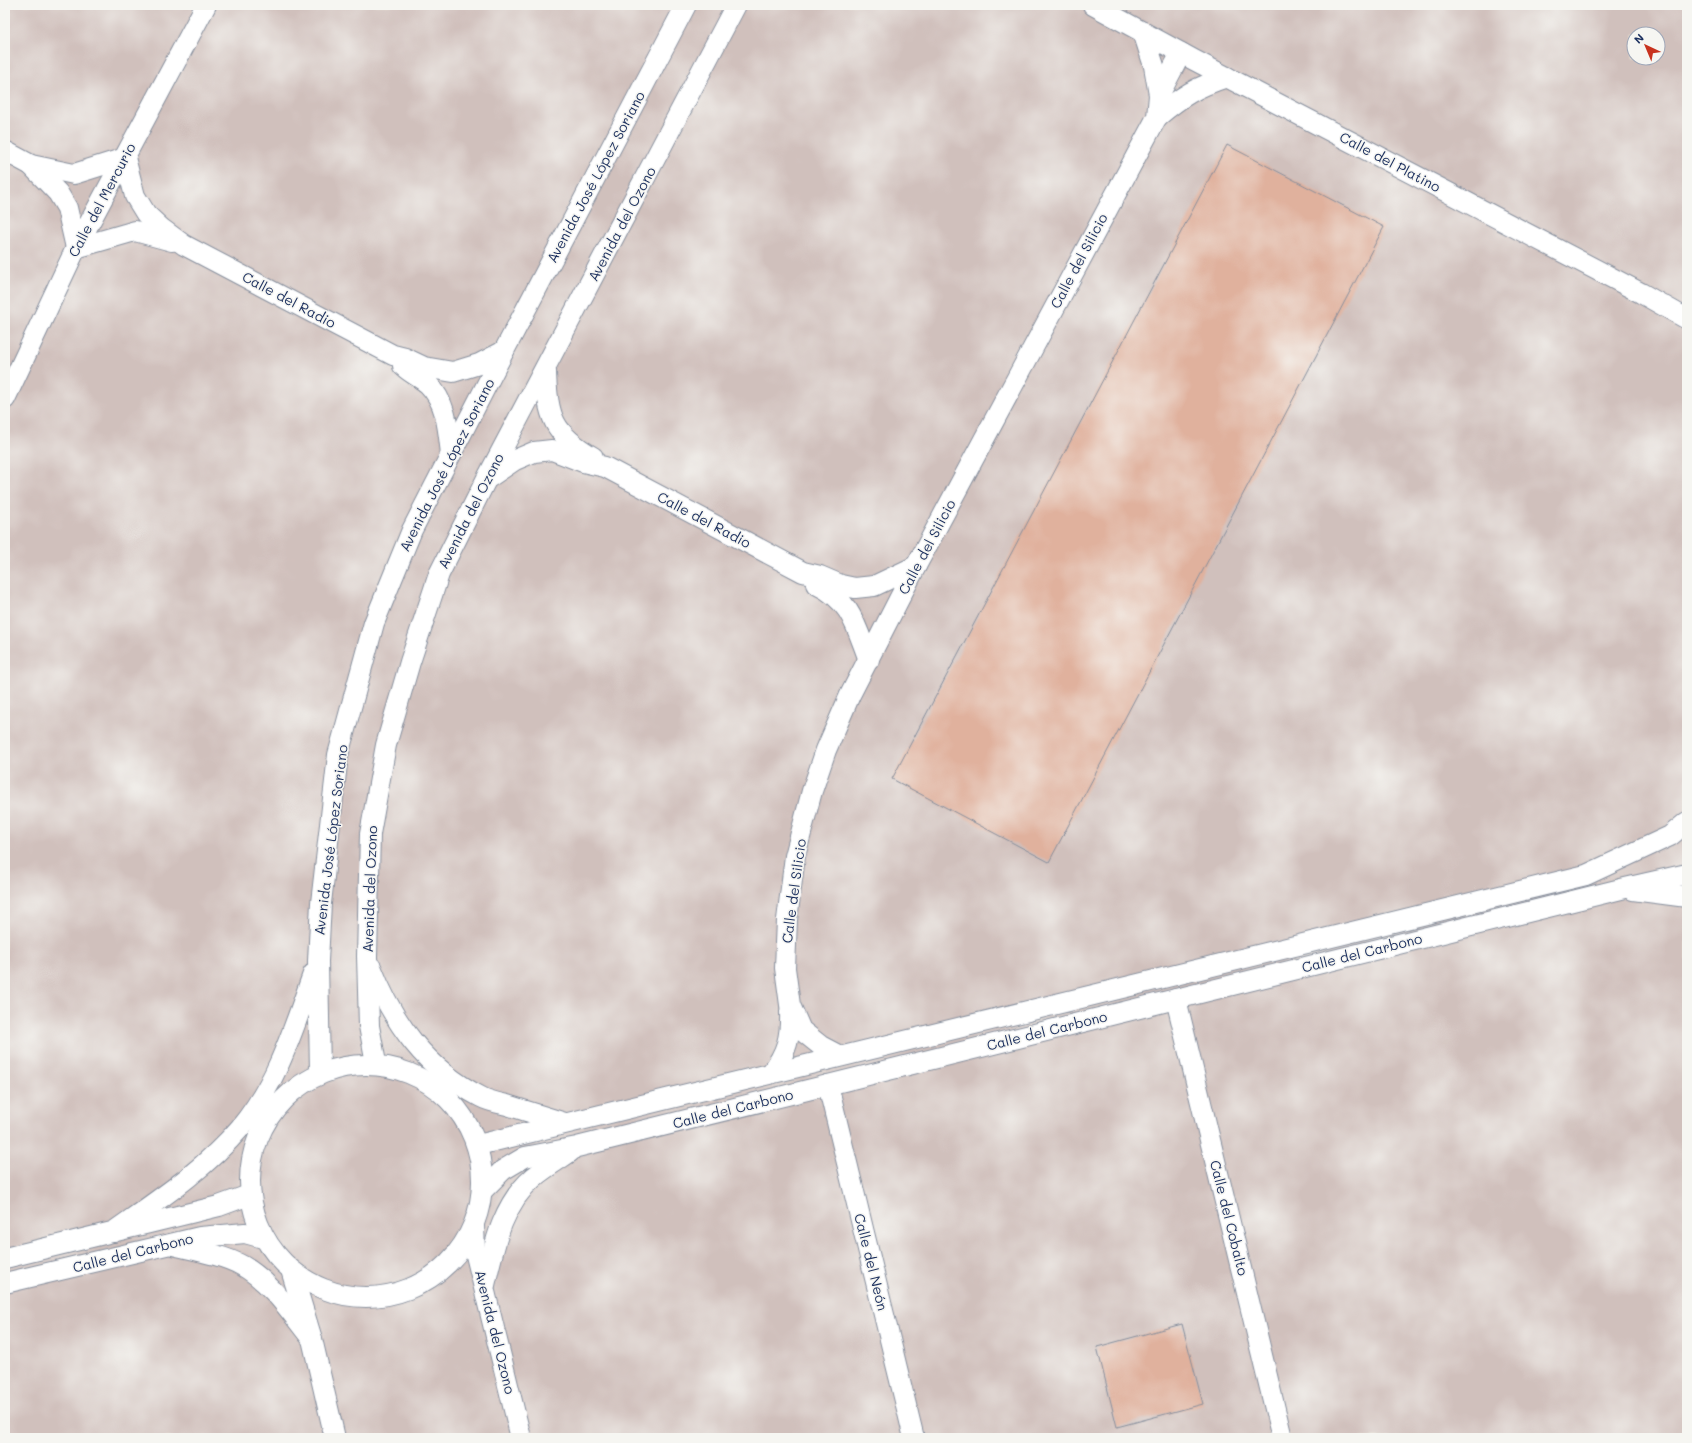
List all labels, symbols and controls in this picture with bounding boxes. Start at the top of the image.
north arrow [1626,26,1666,66]
text: N [1630,30,1647,47]
street label: Avenida José López Soriano [542,88,649,266]
street label: Calle del Platino [1336,127,1444,196]
street label: Calle del Mercurio [63,139,140,260]
street label: Avenida del Ozono [583,163,660,284]
street label: Calle del Silicio [1045,210,1112,312]
street label: Calle del Radio [239,267,339,332]
street label: Avenida José López Soriano [395,375,499,555]
street label: Avenida del Ozono [433,450,508,572]
street label: Calle del Radio [654,487,754,552]
street label: Calle del Silicio [893,496,960,598]
street label: Avenida José López Soriano [309,744,352,936]
street label: Avenida del Ozono [358,825,381,953]
street label: Calle del Silicio [777,838,810,944]
street label: Calle del Carbono [1300,928,1424,977]
street label: Calle del Carbono [985,1006,1109,1055]
street label: Calle del Carbono [671,1084,795,1133]
street label: Calle del Cobalto [1206,1158,1253,1278]
street label: Calle del Neón [850,1211,893,1312]
street label: Calle del Carbono [71,1228,195,1277]
street label: Avenida del Ozono [471,1268,520,1396]

